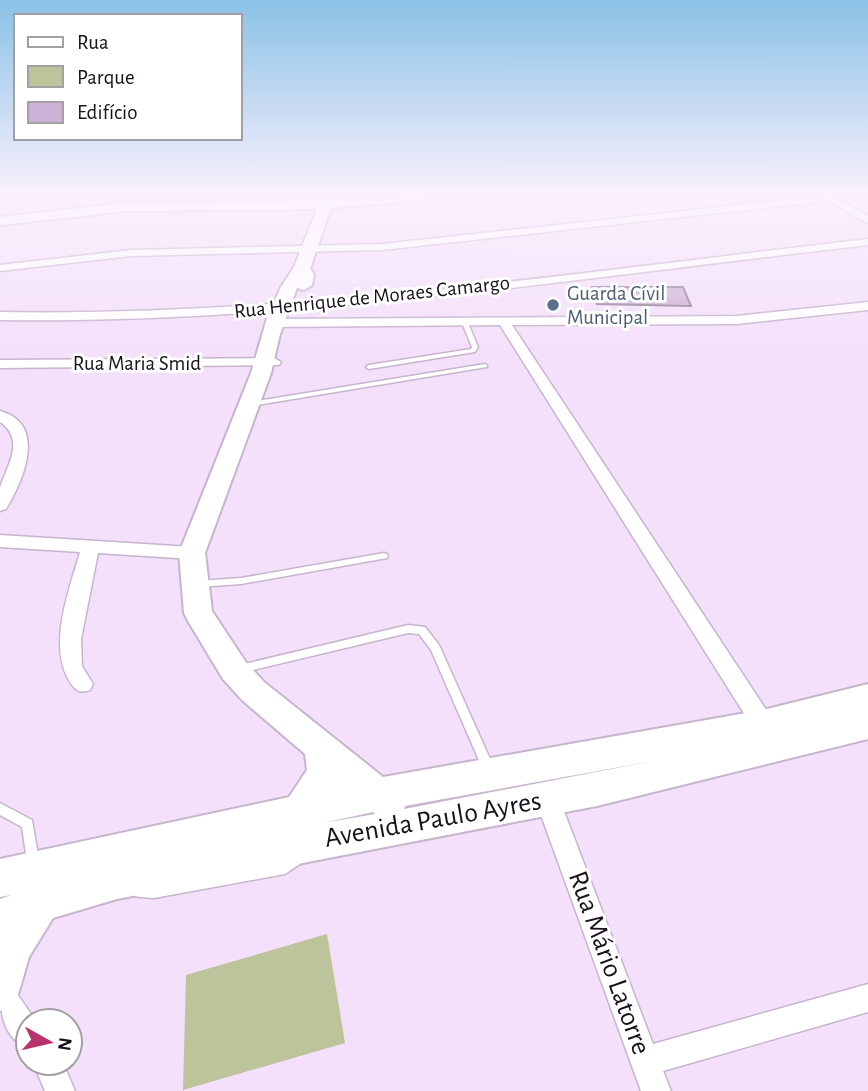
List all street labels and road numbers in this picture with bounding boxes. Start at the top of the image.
street label: Rua Henrique de Moraes Camargo [233,272,511,322]
street label: Rua Maria Smid [73,353,201,374]
street label: Avenida Paulo Ayres [322,787,544,853]
street label: Rua Mário Latorre [563,868,655,1058]

